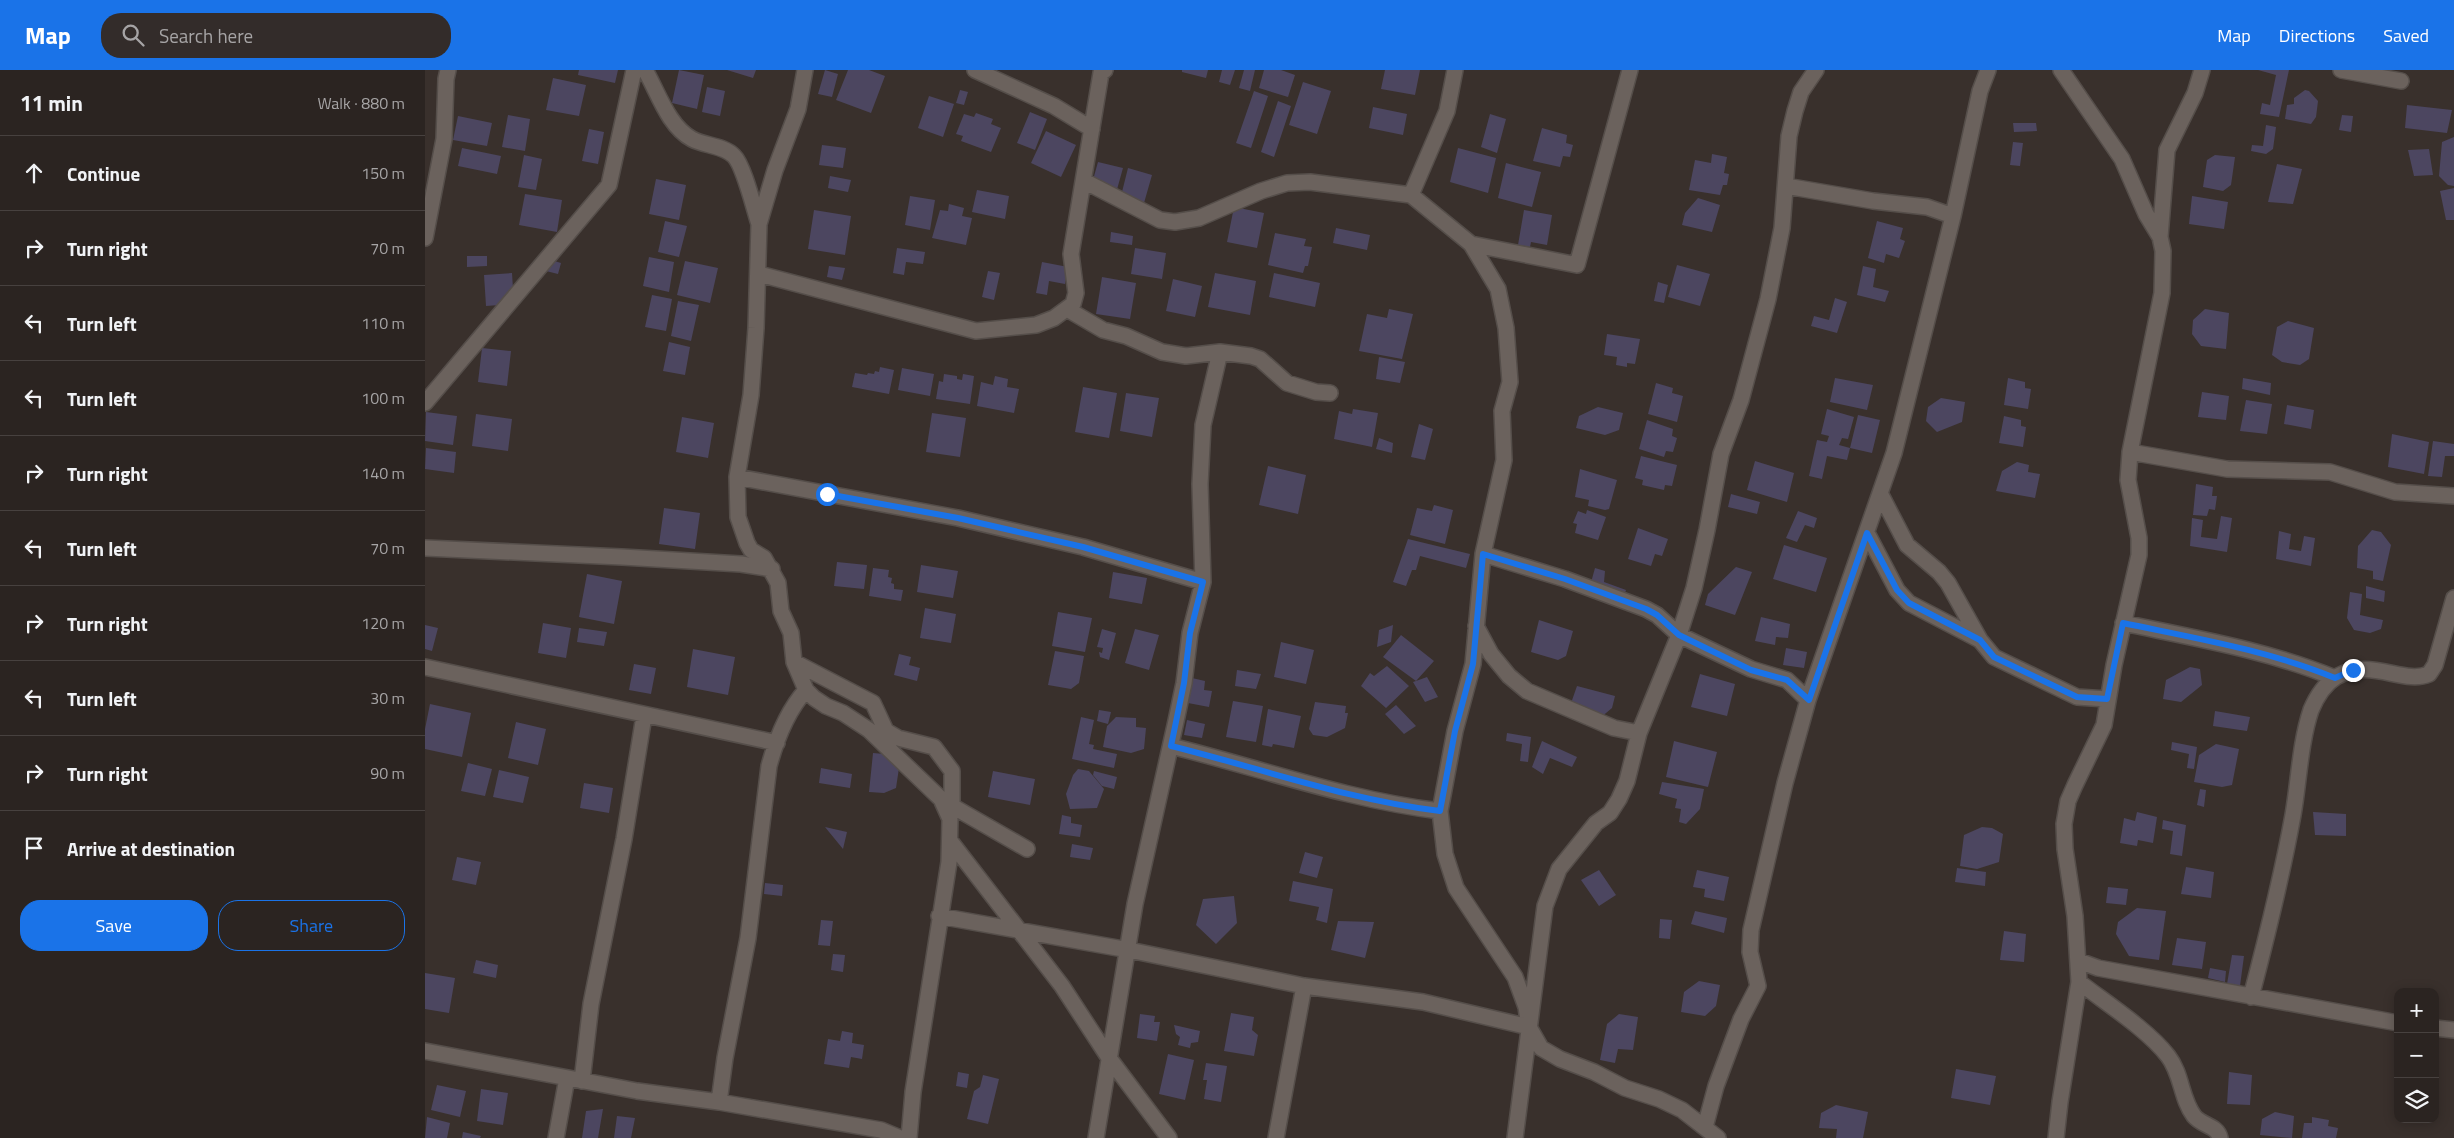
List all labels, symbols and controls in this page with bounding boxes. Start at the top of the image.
search box [101,13,451,58]
text: Map [25,17,71,53]
icon: search [119,21,147,49]
text: Search here [159,21,253,50]
text: Map [2217,22,2251,49]
text: Directions [2279,22,2355,49]
text: Saved [2383,22,2429,49]
text: 11 min [20,87,83,119]
text: Walk · 880 m [317,91,405,115]
icon: ahead [20,159,48,187]
text: Continue [67,159,140,188]
text: 150 m [361,161,405,185]
icon: right [20,234,48,262]
text: Turn right [67,234,148,263]
text: 70 m [370,236,405,260]
icon: left [20,309,48,337]
text: Turn left [67,309,137,338]
text: 110 m [361,311,405,335]
icon: left [20,384,48,412]
text: Turn left [67,384,137,413]
text: 100 m [361,386,405,410]
icon: right [20,459,48,487]
text: Turn right [67,459,148,488]
text: 140 m [361,461,405,485]
route start [816,483,839,506]
icon: left [20,534,48,562]
text: Turn left [67,534,137,563]
text: 70 m [370,536,405,560]
icon: right [20,609,48,637]
text: Turn right [67,609,148,638]
text: 120 m [361,611,405,635]
route end [2342,659,2365,682]
icon: left [20,684,48,712]
text: Turn left [67,684,137,713]
text: 30 m [370,686,405,710]
icon: right [20,759,48,787]
text: Turn right [67,759,148,788]
text: 90 m [370,761,405,785]
icon: arrive [20,834,48,862]
text: Arrive at destination [67,834,235,863]
button: Save [20,900,208,951]
button: Share [218,900,405,951]
map controls [2394,988,2439,1123]
button: + [2394,988,2439,1033]
button: − [2394,1033,2439,1078]
button: layers [2394,1078,2439,1123]

